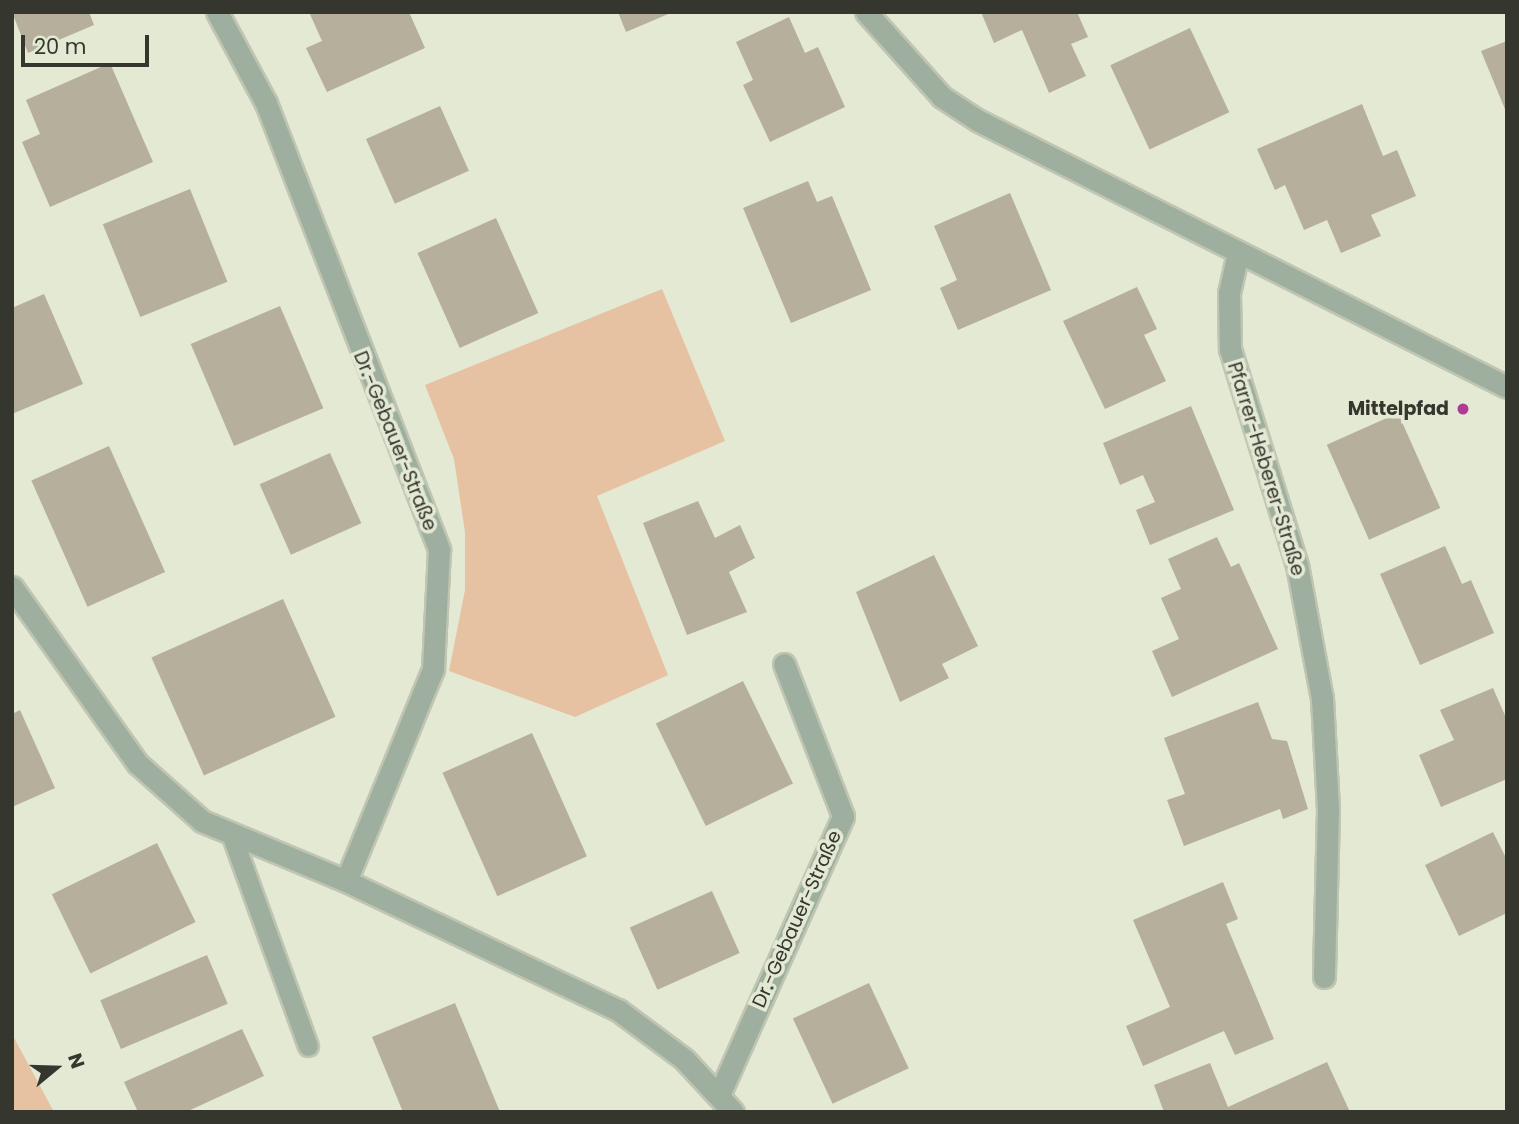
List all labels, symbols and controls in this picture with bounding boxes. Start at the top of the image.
scale bar [24,21,152,65]
text: 20 m [34,32,87,61]
street label: Dr.-Gebauer-Straße [349,348,441,534]
street label: Pfarrer-Heberer-Straße [1223,359,1309,579]
place label: Mittelpfad [1348,398,1449,420]
marker: Mittelpfad [1455,401,1471,417]
street label: Dr.-Gebauer-Straße [748,827,846,1011]
north arrow [21,1033,91,1103]
text: N [61,1050,91,1072]

